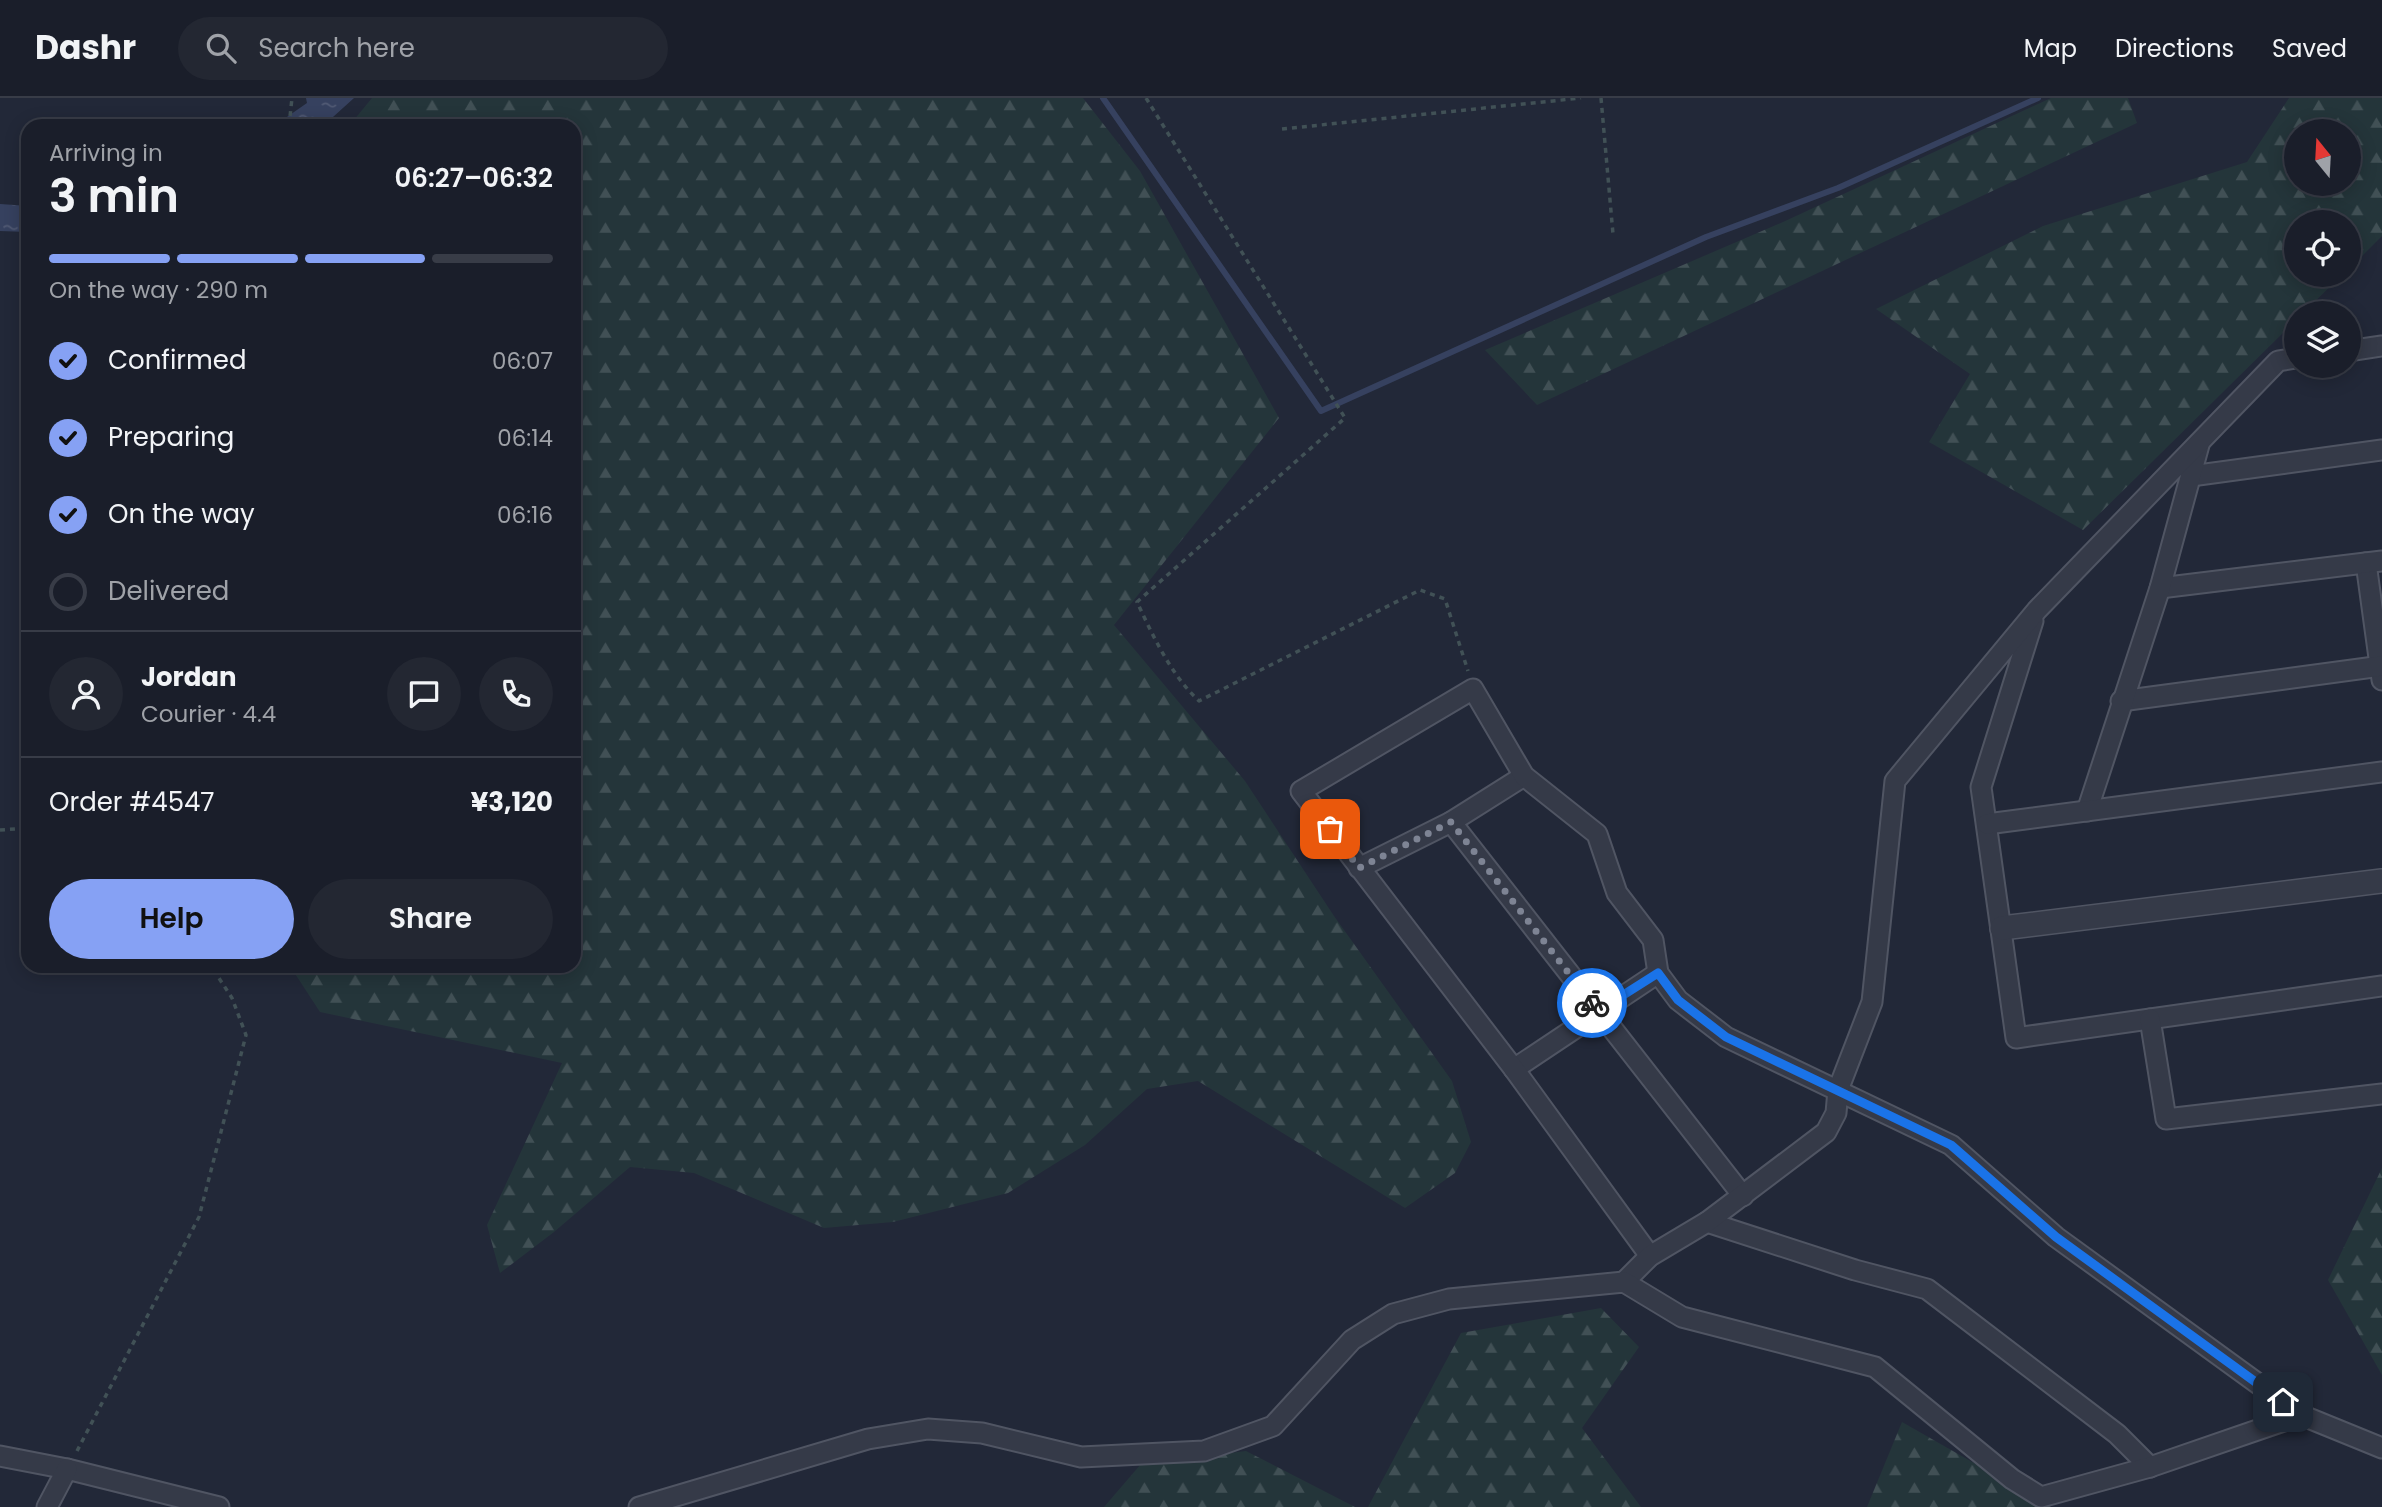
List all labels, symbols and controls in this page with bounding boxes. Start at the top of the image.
search box [178,17,668,80]
text: Dashr [35,24,136,71]
icon: search [202,29,240,67]
text: Search here [258,30,415,66]
text: Map [2024,32,2077,65]
text: Directions [2115,32,2234,65]
text: Saved [2272,32,2347,65]
north arrow [2284,119,2361,196]
map controls [2284,119,2361,378]
text: Arriving in [49,137,163,169]
text: 06:27–06:32 [395,160,553,196]
text: 3 min [49,164,179,228]
button: locate [2284,210,2361,287]
text: On the way · 290 m [49,274,268,306]
button: layers [2284,301,2361,378]
icon: check [49,342,87,380]
text: Confirmed [108,342,246,378]
text: 06:07 [492,345,553,377]
icon: check [49,419,87,457]
text: Preparing [108,419,234,455]
text: 06:14 [497,422,553,454]
icon: check [49,496,87,534]
text: On the way [108,496,255,532]
text: 06:16 [497,499,553,531]
text: Delivered [108,573,229,609]
button: person [49,657,123,731]
button: chat [387,657,461,731]
button: phone [479,657,553,731]
text: Jordan [141,659,237,695]
text: Courier · 4.4 [141,698,276,730]
text: Order #4547 [49,784,215,820]
text: ¥3,120 [471,784,553,820]
pin [1300,799,1360,859]
icon: bag [1311,810,1349,848]
button: Help [49,879,294,959]
button: Share [308,879,553,959]
courier [1557,968,1627,1038]
icon: bike [1573,984,1611,1022]
pin [2253,1372,2313,1432]
icon: home [2264,1383,2302,1421]

